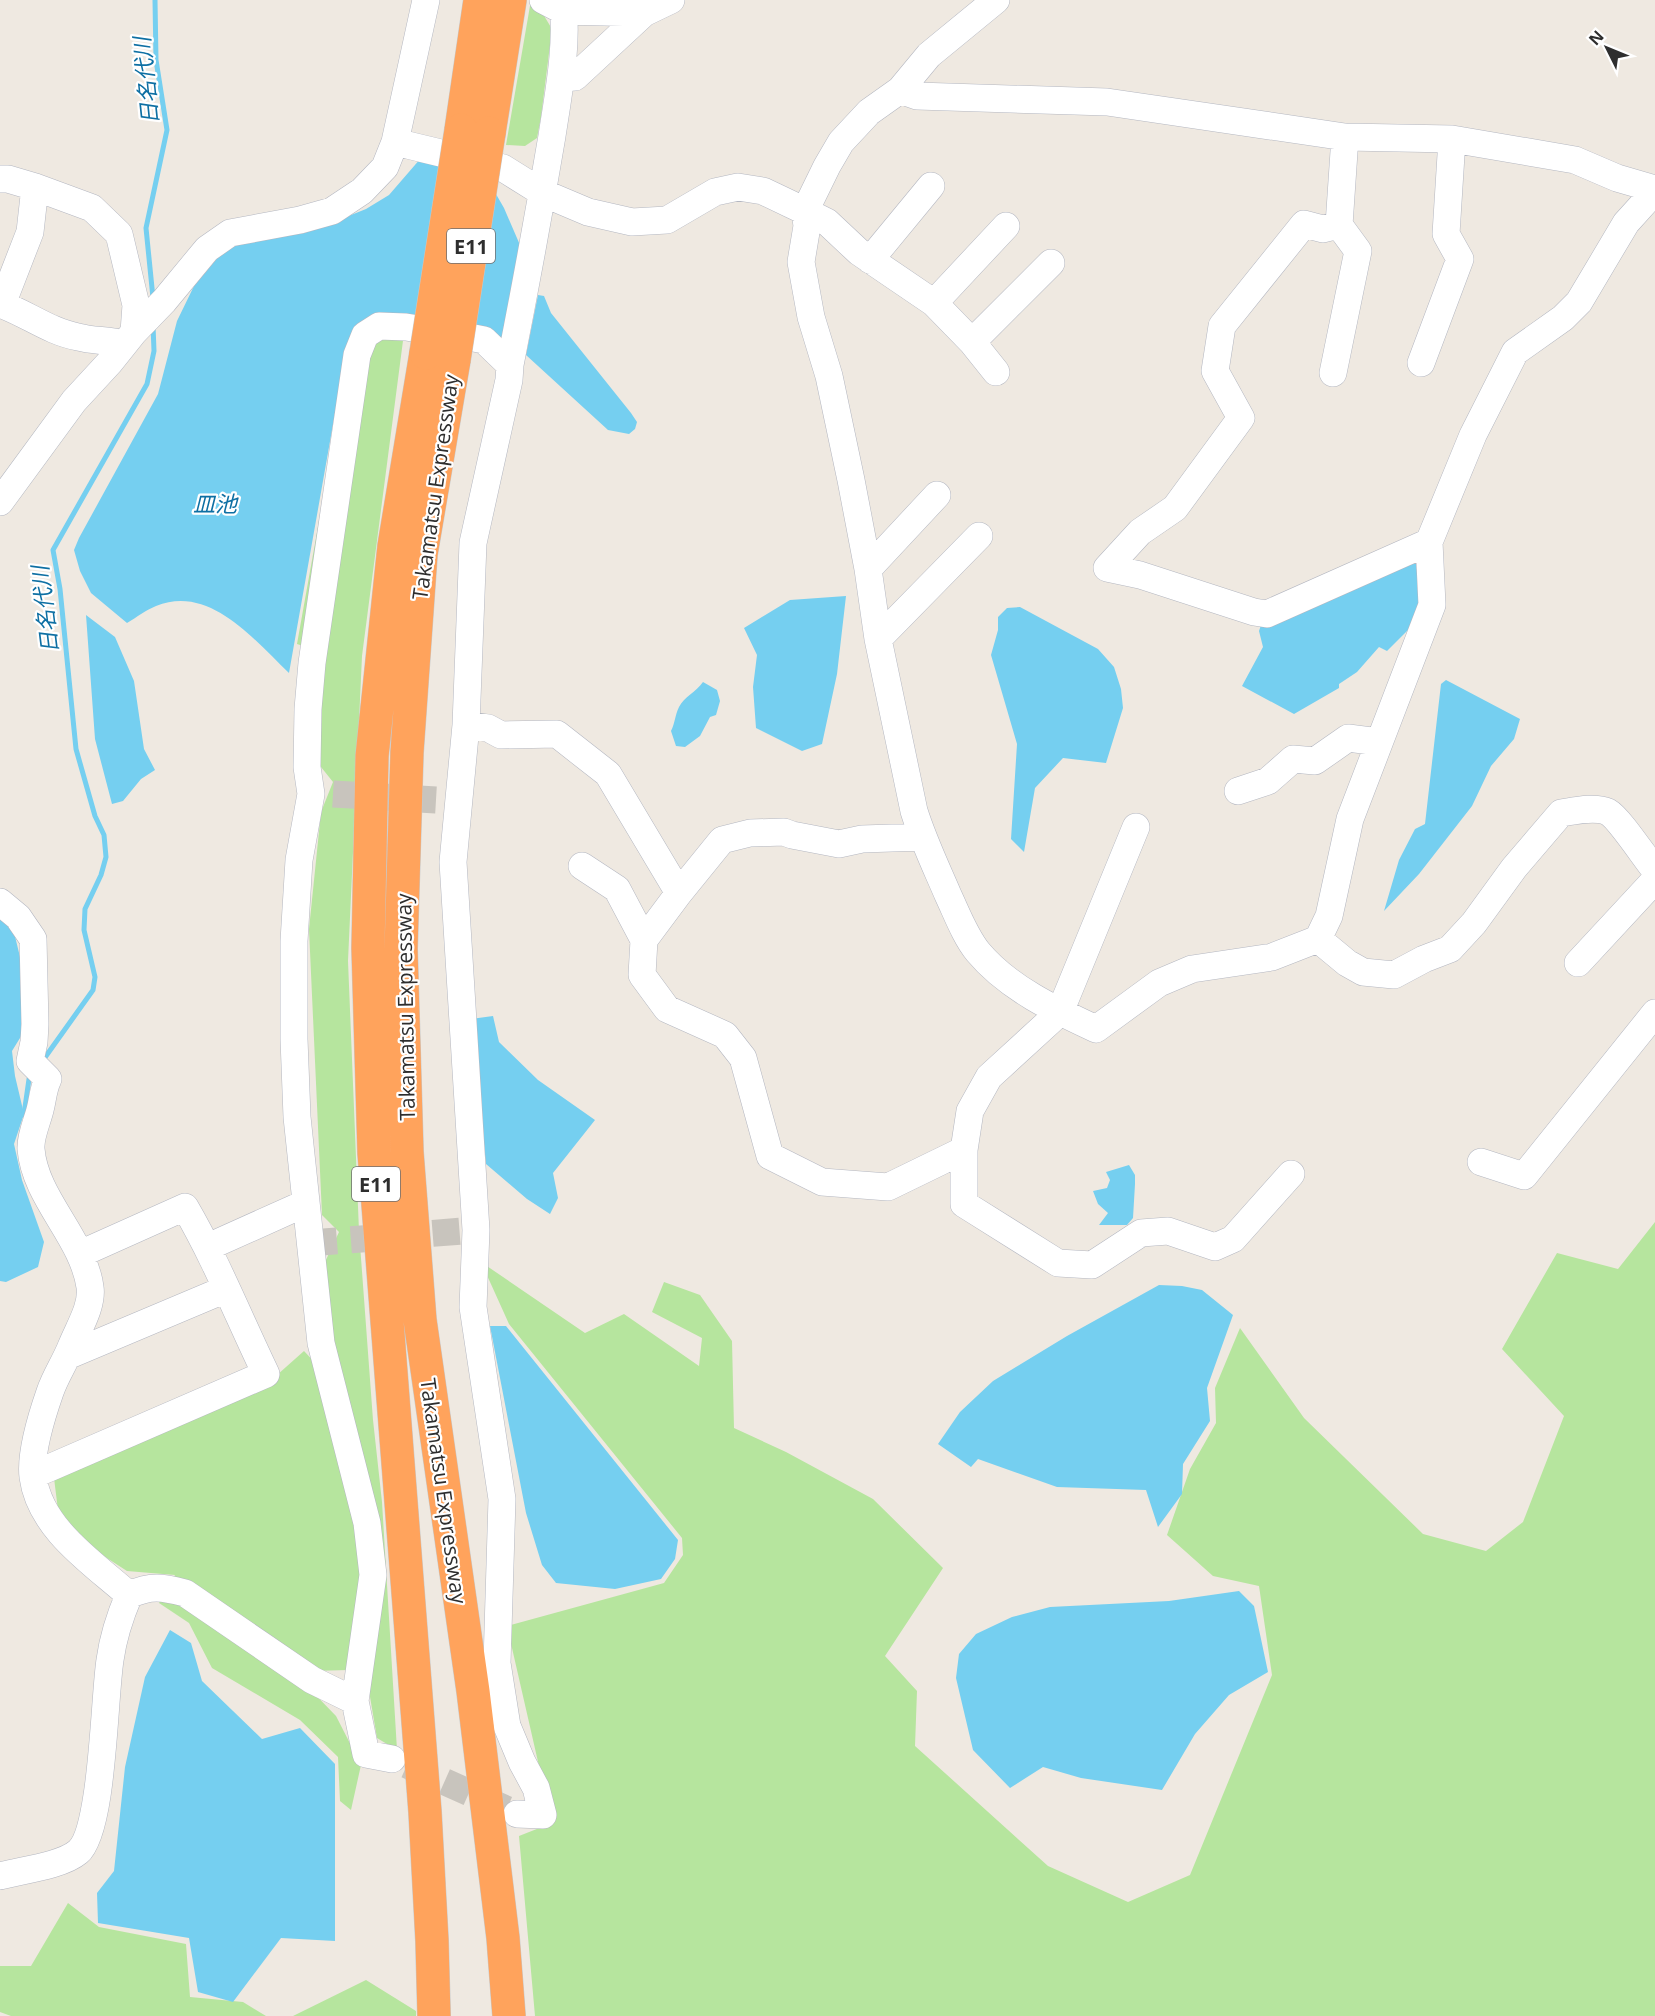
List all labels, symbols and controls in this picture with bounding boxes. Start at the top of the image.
north arrow [1577,18,1637,78]
text: N [1584,26,1609,50]
water label: 日名代川 [125,34,165,126]
road number: E11 [447,229,495,263]
street label: Takamatsu Expressway [405,372,465,601]
water label: 皿池 [193,488,239,518]
water label: 日名代川 [24,563,64,656]
street label: Takamatsu Expressway [389,893,421,1121]
road number: E11 [352,1167,400,1201]
street label: Takamatsu Expressway [414,1377,474,1606]

